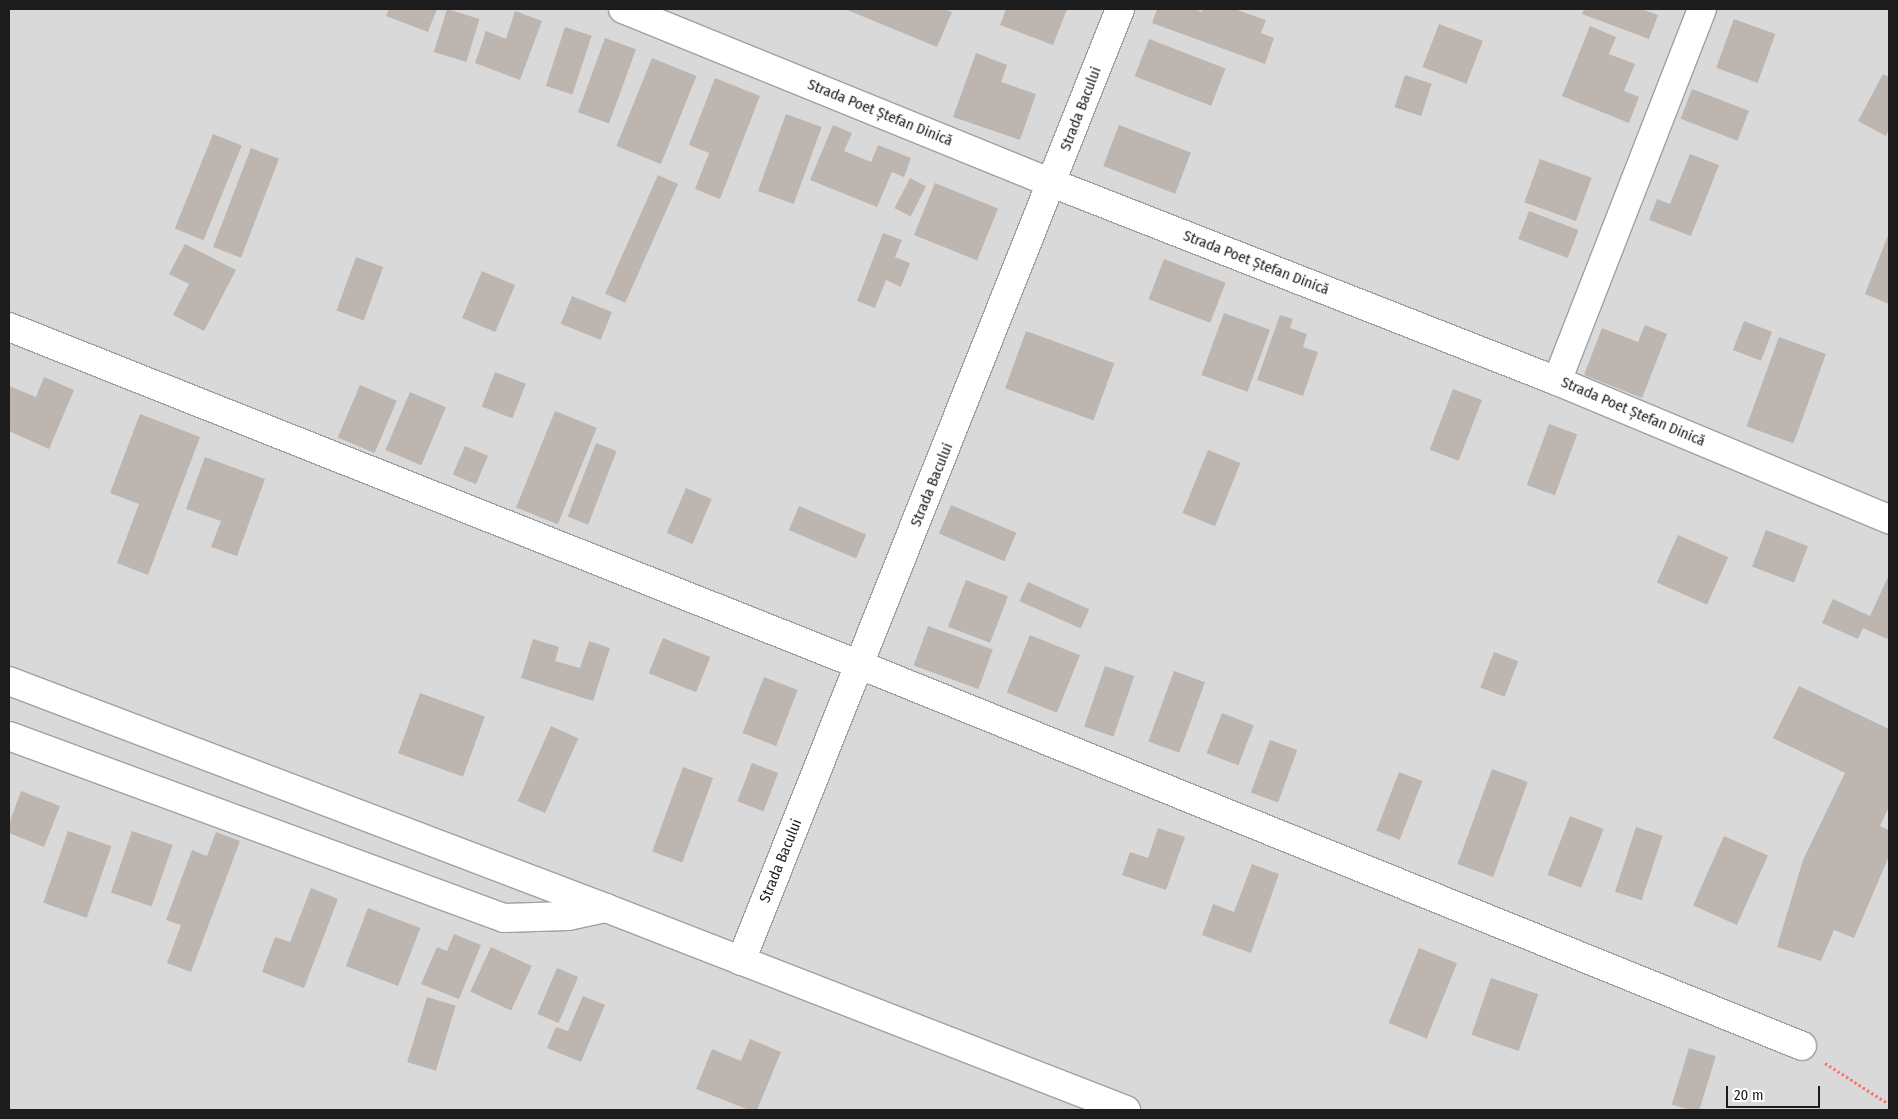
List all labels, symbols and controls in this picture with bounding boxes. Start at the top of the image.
street label: Strada Bacului [1057,64,1105,154]
street label: Strada Poet Ștefan Dinică [805,76,955,150]
street label: Strada Poet Ștefan Dinică [1180,227,1332,299]
street label: Strada Poet Ștefan Dinică [1558,373,1708,451]
street label: Strada Bacului [907,441,957,529]
street label: Strada Bacului [756,817,806,905]
scale bar [1728,1076,1822,1108]
text: 20 m [1734,1086,1764,1104]

